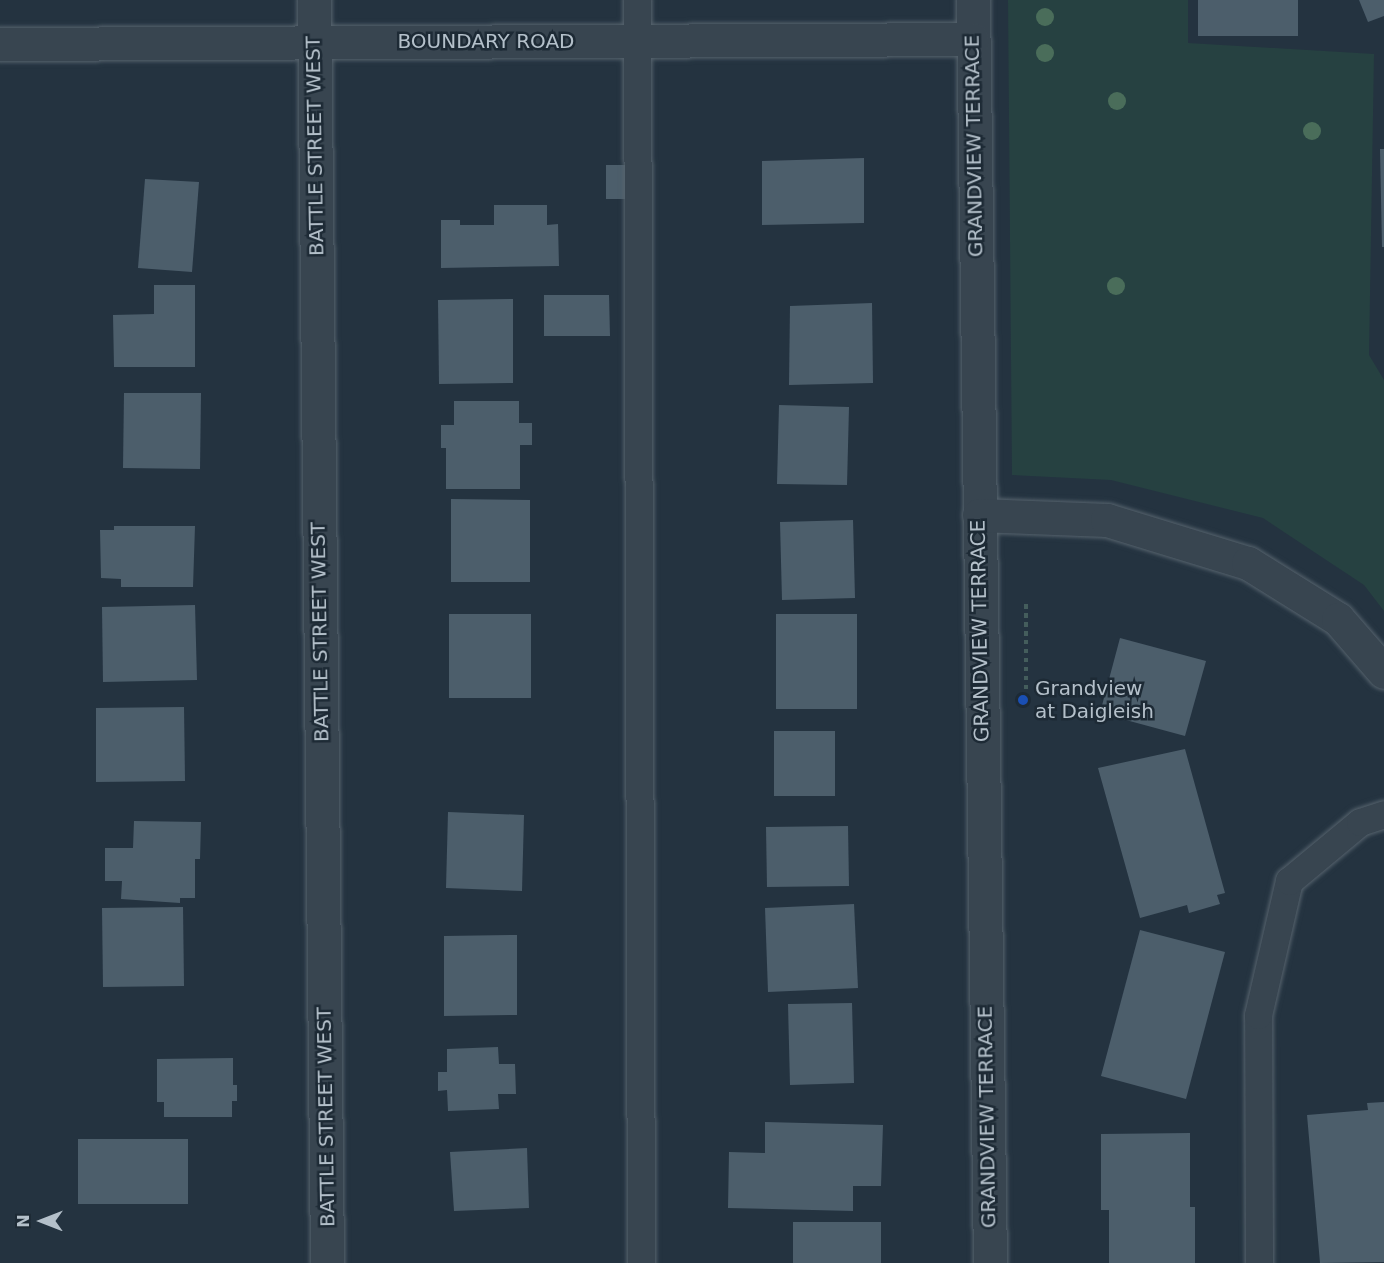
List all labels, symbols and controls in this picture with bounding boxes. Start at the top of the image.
street label: BOUNDARY ROAD [397,29,575,53]
street label: GRANDVIEW TERRACE [960,35,988,257]
street label: BATTLE STREET WEST [301,36,329,256]
street label: GRANDVIEW TERRACE [966,520,994,742]
street label: BATTLE STREET WEST [306,522,334,742]
place label: Grandview at Daigleish [1035,676,1154,723]
marker: Grandview at Daigleish [1016,693,1030,707]
street label: GRANDVIEW TERRACE [973,1006,1001,1228]
street label: BATTLE STREET WEST [312,1007,340,1227]
north arrow [12,1191,72,1251]
text: N [14,1214,33,1228]

